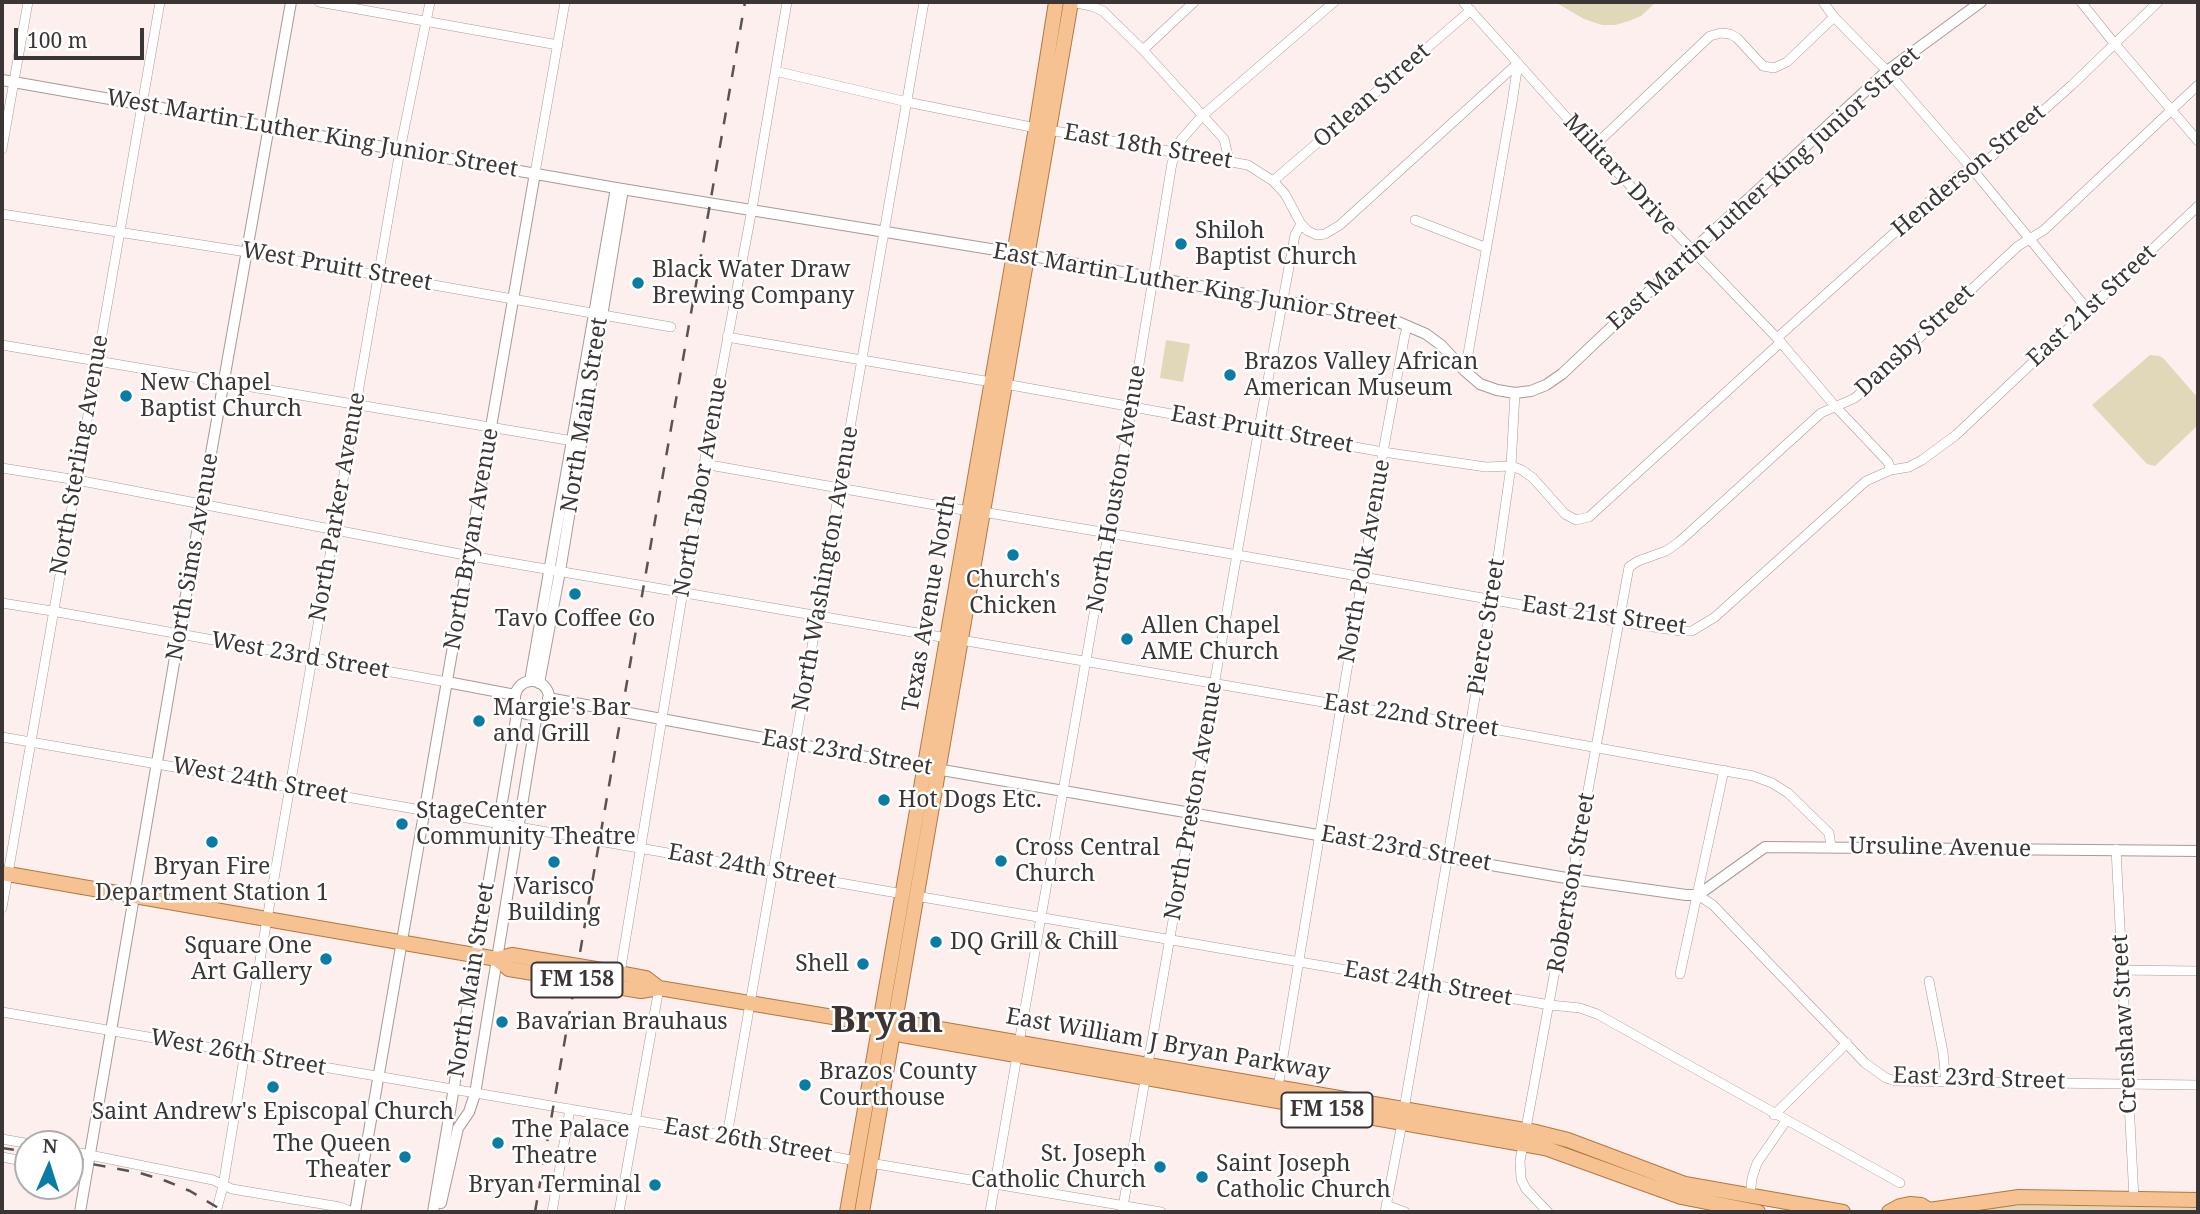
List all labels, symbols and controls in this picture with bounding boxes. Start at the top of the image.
scale bar [18,14,147,58]
text: 100 m [27,26,88,54]
street label: Orlean Street [1308,38,1436,154]
street label: East Martin Luther King Junior Street [1602,42,1926,336]
street label: West Martin Luther King Junior Street [104,84,520,184]
street label: Henderson Street [1887,99,2051,243]
street label: Military Drive [1557,109,1683,241]
street label: East 18th Street [1062,119,1234,175]
place label: Shiloh Baptist Church [1195,217,1357,271]
marker: Shiloh Baptist Church [1173,236,1189,252]
street label: West Pruitt Street [240,237,434,297]
street label: East Martin Luther King Junior Street [991,238,1399,336]
street label: East 21st Street [2022,239,2162,373]
place label: Black Water Draw Brewing Company [652,256,854,310]
marker: Black Water Draw Brewing Company [630,275,646,291]
street label: Dansby Street [1850,279,1980,403]
street label: North Main Street [556,315,614,515]
street label: North Sterling Avenue [45,332,115,578]
place label: Brazos Valley African American Museum [1244,348,1478,402]
street label: North Houston Avenue [1082,363,1152,615]
marker: Brazos Valley African American Museum [1222,367,1238,383]
place label: New Chapel Baptist Church [140,369,302,423]
street label: North Tabor Avenue [668,375,734,599]
marker: New Chapel Baptist Church [118,388,134,404]
street label: North Parker Avenue [304,390,372,624]
street label: East Pruitt Street [1169,400,1355,460]
street label: North Washington Avenue [787,424,865,714]
street label: North Bryan Avenue [439,426,505,652]
street label: North Sims Avenue [161,451,225,663]
street label: North Polk Avenue [1334,457,1396,665]
street label: Texas Avenue North [897,492,963,714]
marker: Church's Chicken [1005,547,1021,563]
street label: Pierce Street [1463,557,1511,697]
place label: Church's Chicken [966,566,1060,620]
marker: Tavo Coffee Co [567,586,583,602]
street label: East 21st Street [1520,591,1688,641]
place label: Tavo Coffee Co [495,605,655,633]
place label: Allen Chapel AME Church [1141,612,1280,666]
street label: West 23rd Street [209,627,391,685]
marker: Allen Chapel AME Church [1119,631,1135,647]
street label: North Preston Avenue [1159,679,1229,923]
street label: East 22nd Street [1322,689,1500,743]
place label: Margie's Bar and Grill [493,694,631,748]
marker: Margie's Bar and Grill [471,713,487,729]
street label: East 23rd Street [760,724,934,782]
street label: West 24th Street [170,752,350,810]
place label: Hot Dogs Etc. [898,786,1042,814]
street label: Robertson Street [1543,791,1601,975]
marker: Hot Dogs Etc. [876,792,892,808]
place label: StageCenter Community Theatre [416,797,636,851]
marker: StageCenter Community Theatre [394,816,410,832]
street label: East 23rd Street [1319,820,1493,878]
street label: Ursuline Avenue [1849,833,2031,863]
marker: Bryan Fire Department Station 1 [204,834,220,850]
place label: Cross Central Church [1015,834,1160,888]
street label: East 24th Street [666,839,838,895]
place label: Bryan Fire Department Station 1 [95,853,329,907]
marker: Cross Central Church [993,853,1009,869]
marker: Varisco Building [546,854,562,870]
place label: Varisco Building [508,873,600,927]
street label: North Main Street [443,880,501,1080]
place label: DQ Grill & Chill [950,928,1118,956]
place label: Square One Art Gallery [184,932,312,986]
street label: Crenshaw Street [2107,933,2143,1115]
marker: DQ Grill & Chill [928,934,944,950]
place label: Shell [795,950,849,978]
marker: Square One Art Gallery [318,951,334,967]
marker: Shell [855,956,871,972]
street label: East 24th Street [1342,956,1514,1012]
road number: FM 158 [532,962,622,998]
district label: Bryan [831,999,943,1043]
street label: East William J Bryan Parkway [1004,1003,1332,1087]
place label: Bavarian Brauhaus [516,1008,728,1036]
marker: Bavarian Brauhaus [494,1014,510,1030]
street label: West 26th Street [148,1024,328,1082]
place label: Brazos County Courthouse [819,1058,977,1112]
street label: East 23rd Street [1892,1062,2066,1096]
marker: Brazos County Courthouse [797,1077,813,1093]
marker: Saint Andrew's Episcopal Church [265,1079,281,1095]
road number: FM 158 [1282,1092,1372,1128]
place label: Saint Andrew's Episcopal Church [92,1098,454,1126]
street label: East 26th Street [662,1113,834,1169]
place label: The Palace Theatre [512,1116,630,1170]
north arrow [14,1130,84,1200]
place label: The Queen Theater [273,1130,391,1184]
text: N [42,1133,58,1159]
marker: The Palace Theatre [490,1135,506,1151]
place label: St. Joseph Catholic Church [971,1140,1146,1194]
marker: The Queen Theater [397,1149,413,1165]
place label: Saint Joseph Catholic Church [1216,1150,1391,1204]
marker: St. Joseph Catholic Church [1152,1159,1168,1175]
marker: Saint Joseph Catholic Church [1194,1169,1210,1185]
place label: Bryan Terminal [468,1171,641,1199]
marker: Bryan Terminal [647,1177,663,1193]

